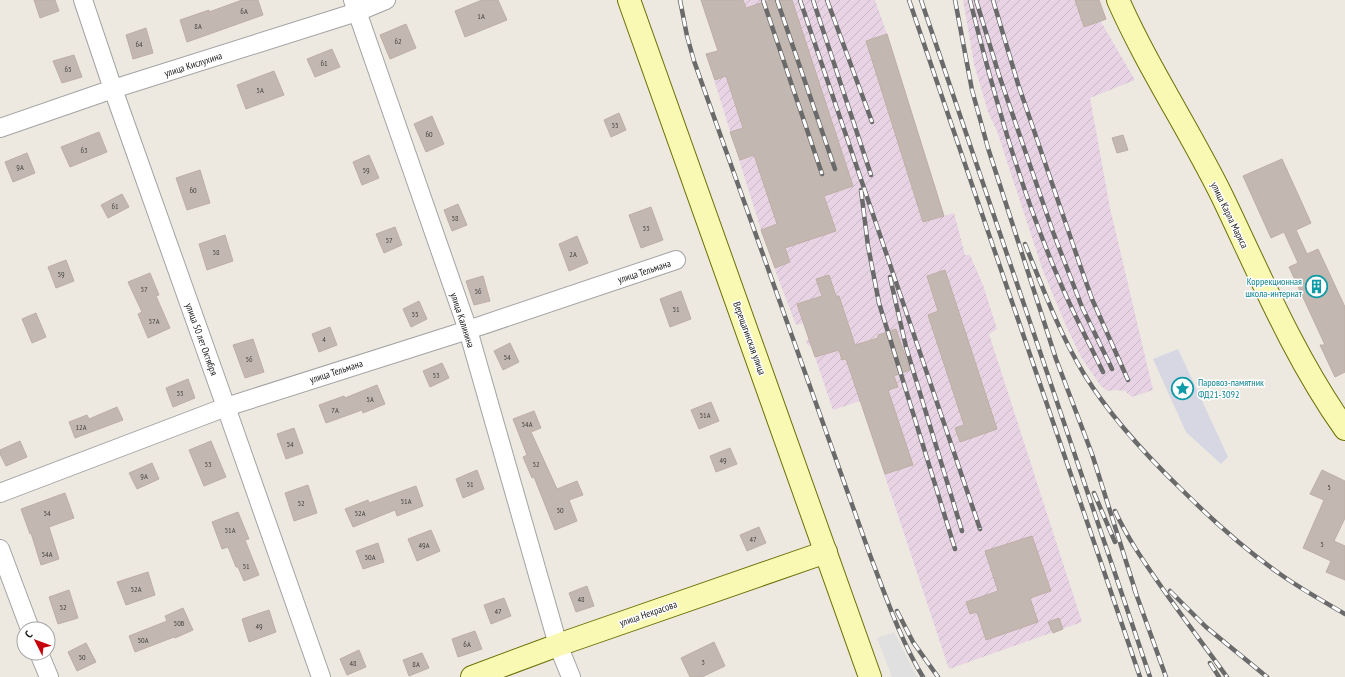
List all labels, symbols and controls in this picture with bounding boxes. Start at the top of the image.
house number: 6А [240,6,248,16]
house number: 1А [477,11,485,21]
house number: 8А [194,21,202,31]
house number: 62 [394,36,402,46]
house number: 64 [135,39,143,49]
street label: улица Кислухина [163,49,224,80]
house number: 61 [320,58,328,68]
house number: 65 [64,64,72,74]
house number: 5А [256,85,264,95]
house number: 55 [611,120,619,130]
house number: 60 [425,129,433,139]
house number: 63 [80,145,88,155]
house number: 9А [16,162,24,172]
house number: 59 [362,165,370,175]
street label: улица Карла Маркса [1208,180,1251,251]
house number: 60 [189,185,197,195]
house number: 61 [111,201,119,211]
house number: 58 [451,213,459,223]
house number: 53 [642,223,650,233]
house number: 57 [385,235,393,245]
house number: 58 [212,247,220,257]
house number: 2А [569,249,577,259]
street label: улица Тельмана [616,257,672,286]
house number: 59 [57,269,65,279]
building icon: Коррекционная школа-интернат [1304,274,1330,300]
place label: Коррекционная школа-интернат [1245,275,1303,300]
house number: 57 [140,284,148,294]
house number: 56 [474,286,482,296]
street label: улица Калинина [448,291,478,349]
street label: Верещагинская улица [730,300,769,377]
street label: улица 50 лет Октября [182,301,221,377]
house number: 51 [672,304,680,314]
house number: 55 [411,309,419,319]
house number: 57А [149,316,160,326]
house number: 4 [322,334,326,344]
house number: 54 [503,352,511,362]
house number: 56 [245,354,253,364]
street label: улица Тельмана [308,357,364,386]
house number: 53 [432,370,440,380]
place icon: Паровоз-памятник ФД21-3092 [1169,375,1195,401]
place label: Паровоз-памятник ФД21-3092 [1198,376,1264,401]
house number: 55 [176,388,184,398]
house number: 5А [366,394,374,404]
house number: 7А [331,405,339,415]
house number: 51А [700,410,711,420]
house number: 54А [522,419,533,429]
house number: 12А [76,422,87,432]
house number: 54 [286,439,294,449]
house number: 49 [719,455,727,465]
house number: 53 [204,459,212,469]
house number: 52 [532,459,540,469]
house number: 9А [140,471,148,481]
house number: 51 [466,479,474,489]
house number: 5 [1327,482,1331,492]
house number: 51А [401,496,412,506]
house number: 52 [297,498,305,508]
house number: 50 [556,505,564,515]
house number: 54 [43,508,51,518]
house number: 52А [355,508,366,518]
house number: 51А [225,525,236,535]
house number: 47 [749,534,757,544]
house number: 5 [1320,539,1324,549]
house number: 49А [419,540,430,550]
house number: 54А [42,549,53,559]
house number: 50А [365,552,376,562]
house number: 51 [242,561,250,571]
house number: 52А [131,584,142,594]
house number: 48 [577,594,585,604]
street label: улица Некрасова [618,598,679,629]
house number: 52 [59,602,67,612]
house number: 47 [494,606,502,616]
house number: 50Б [174,618,185,628]
north arrow [16,621,56,661]
house number: 49 [255,621,263,631]
text: С [22,628,35,641]
house number: 50А [138,635,149,645]
house number: 6А [463,639,471,649]
house number: 50 [78,652,86,662]
house number: 3 [701,657,705,667]
house number: 48 [349,658,357,668]
house number: 8А [412,659,420,669]

